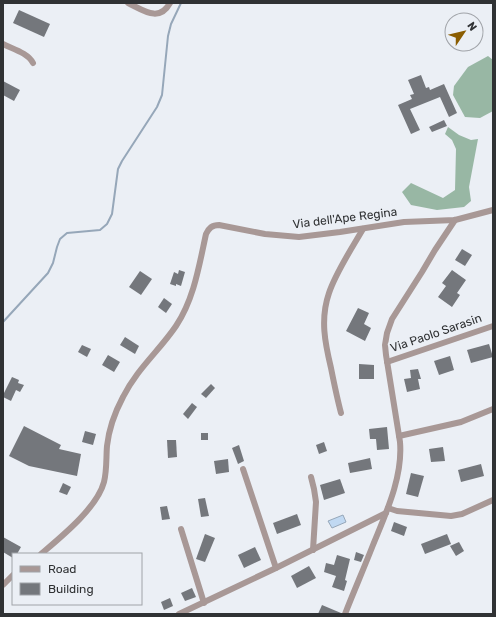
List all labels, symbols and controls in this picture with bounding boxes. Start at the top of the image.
north arrow [444,12,484,52]
text: N [464,20,479,34]
street label: Via dell'Ape Regina [292,205,398,231]
street label: Via Paolo Sarasin [389,311,483,355]
legend [12,553,142,605]
text: Road [48,562,76,576]
text: Building [48,582,94,596]

